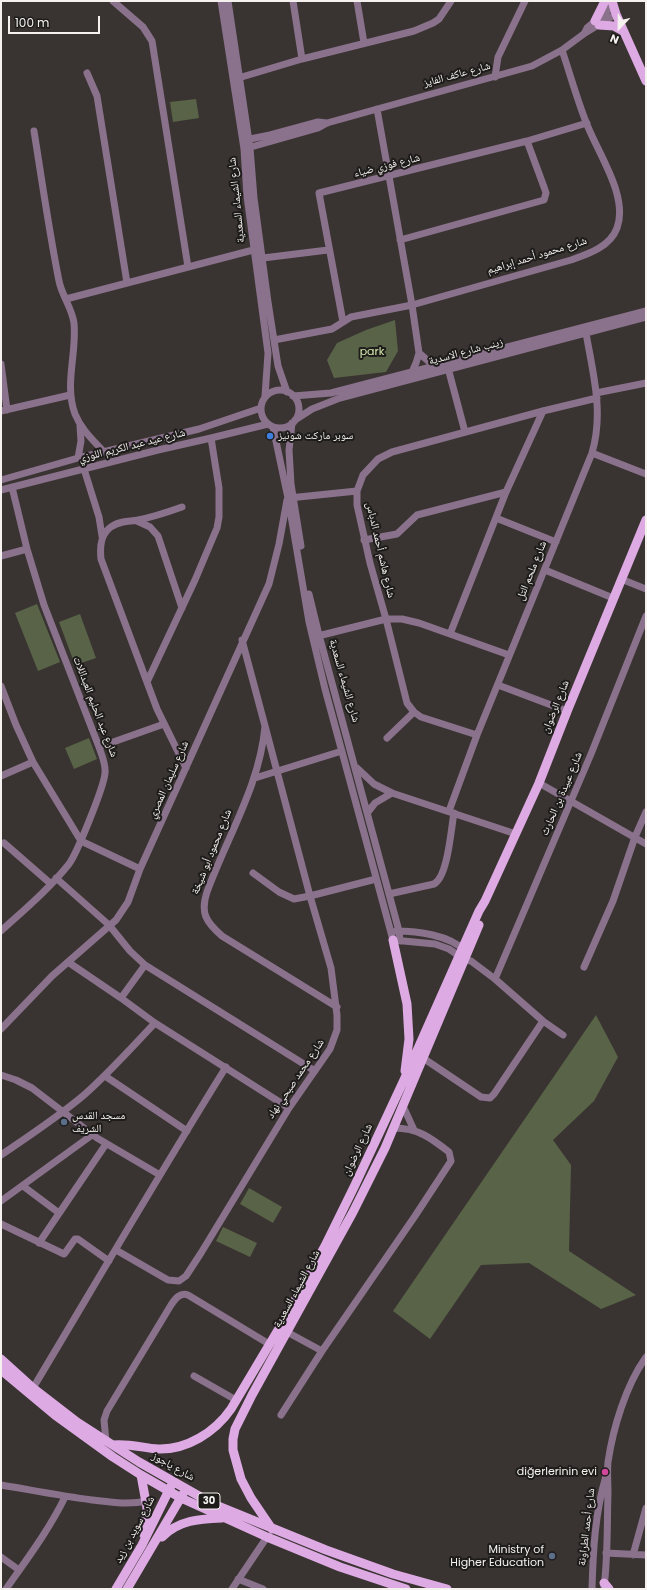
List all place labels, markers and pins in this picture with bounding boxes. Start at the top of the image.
place label: سوبر ماركت شونيز [278,429,353,443]
marker: سوبر ماركت شونيز [265,431,275,441]
place label: مسجد القدس الشريف [72,1109,125,1135]
marker: مسجد القدس الشريف [59,1117,69,1127]
place label: diğerlerinin evi [517,1465,597,1479]
marker: diğerlerinin evi [600,1467,610,1477]
place label: Ministry of Higher Education [450,1543,544,1569]
marker: Ministry of Higher Education [547,1551,557,1561]

